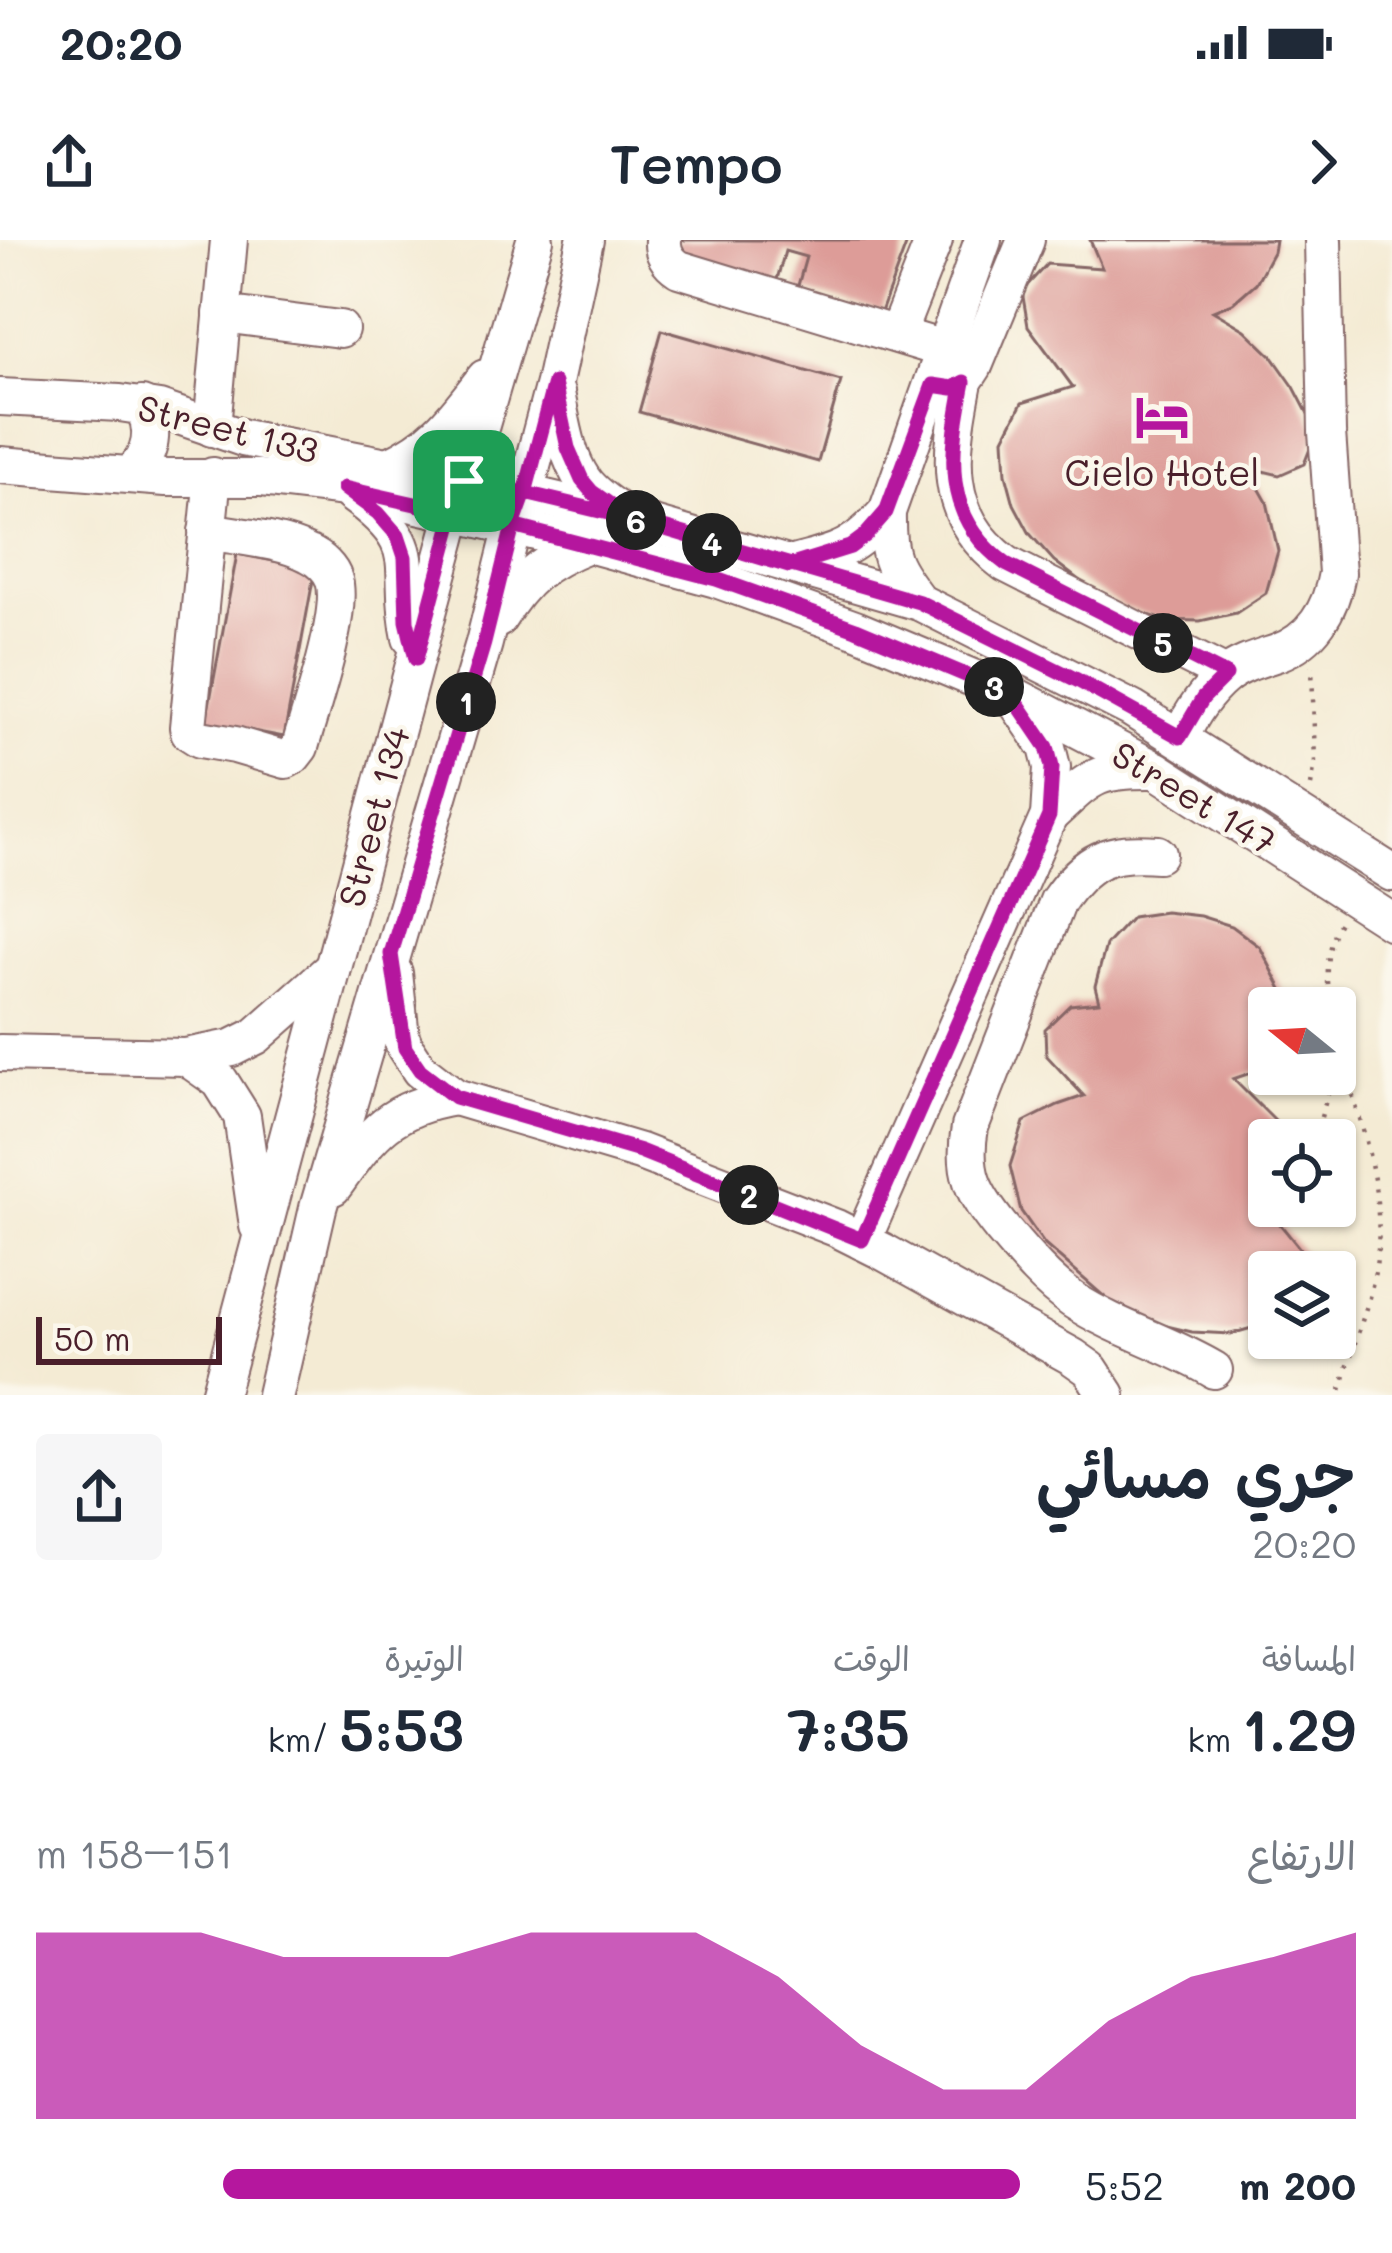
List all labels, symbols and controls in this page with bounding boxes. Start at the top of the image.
text: 20:20 [60,13,182,71]
text: Tempo [609,127,783,198]
icon: share [36,129,102,195]
icon: forward [1290,129,1356,195]
street label: Street 133 [133,382,324,473]
hotel icon: Cielo Hotel [1133,388,1191,446]
pin [413,430,515,532]
icon: arrive [431,448,497,514]
place label: Cielo Hotel [1064,448,1260,495]
pin: 6 [606,490,666,550]
text: 6 [626,498,646,541]
pin: 4 [682,513,742,573]
text: 4 [702,521,722,564]
pin: 5 [1133,613,1193,673]
text: 5 [1153,621,1173,664]
pin: 3 [964,657,1024,717]
text: 3 [984,665,1004,708]
pin: 1 [436,672,496,732]
text: 1 [459,680,473,723]
street label: Street 134 [326,721,419,912]
street label: Street 147 [1104,729,1285,864]
north arrow [1248,987,1356,1095]
map controls [1248,987,1356,1359]
button: locate [1248,1119,1356,1227]
pin: 2 [719,1165,779,1225]
text: 2 [740,1173,758,1216]
button: layers [1248,1251,1356,1359]
scale bar [36,1311,222,1364]
text: 50 m [54,1316,130,1359]
text: جري مسائي [1036,1429,1356,1515]
button: share [36,1434,162,1560]
text: 20:20 [1252,1517,1356,1568]
text: الوتيرة [384,1636,464,1679]
text: الوقت [833,1636,910,1679]
text: المسافة [1262,1636,1356,1679]
text: 5:53 [339,1689,464,1767]
text: 7:35 [787,1689,910,1767]
text: 1.29 [1242,1689,1356,1767]
text: /km [268,1717,339,1760]
text: km [1187,1717,1242,1760]
text: 151–158 m [36,1827,233,1878]
text: الارتفاع [1247,1829,1356,1880]
text: 5:52 [1085,2159,1164,2210]
text: 200 m [1239,2159,1356,2210]

